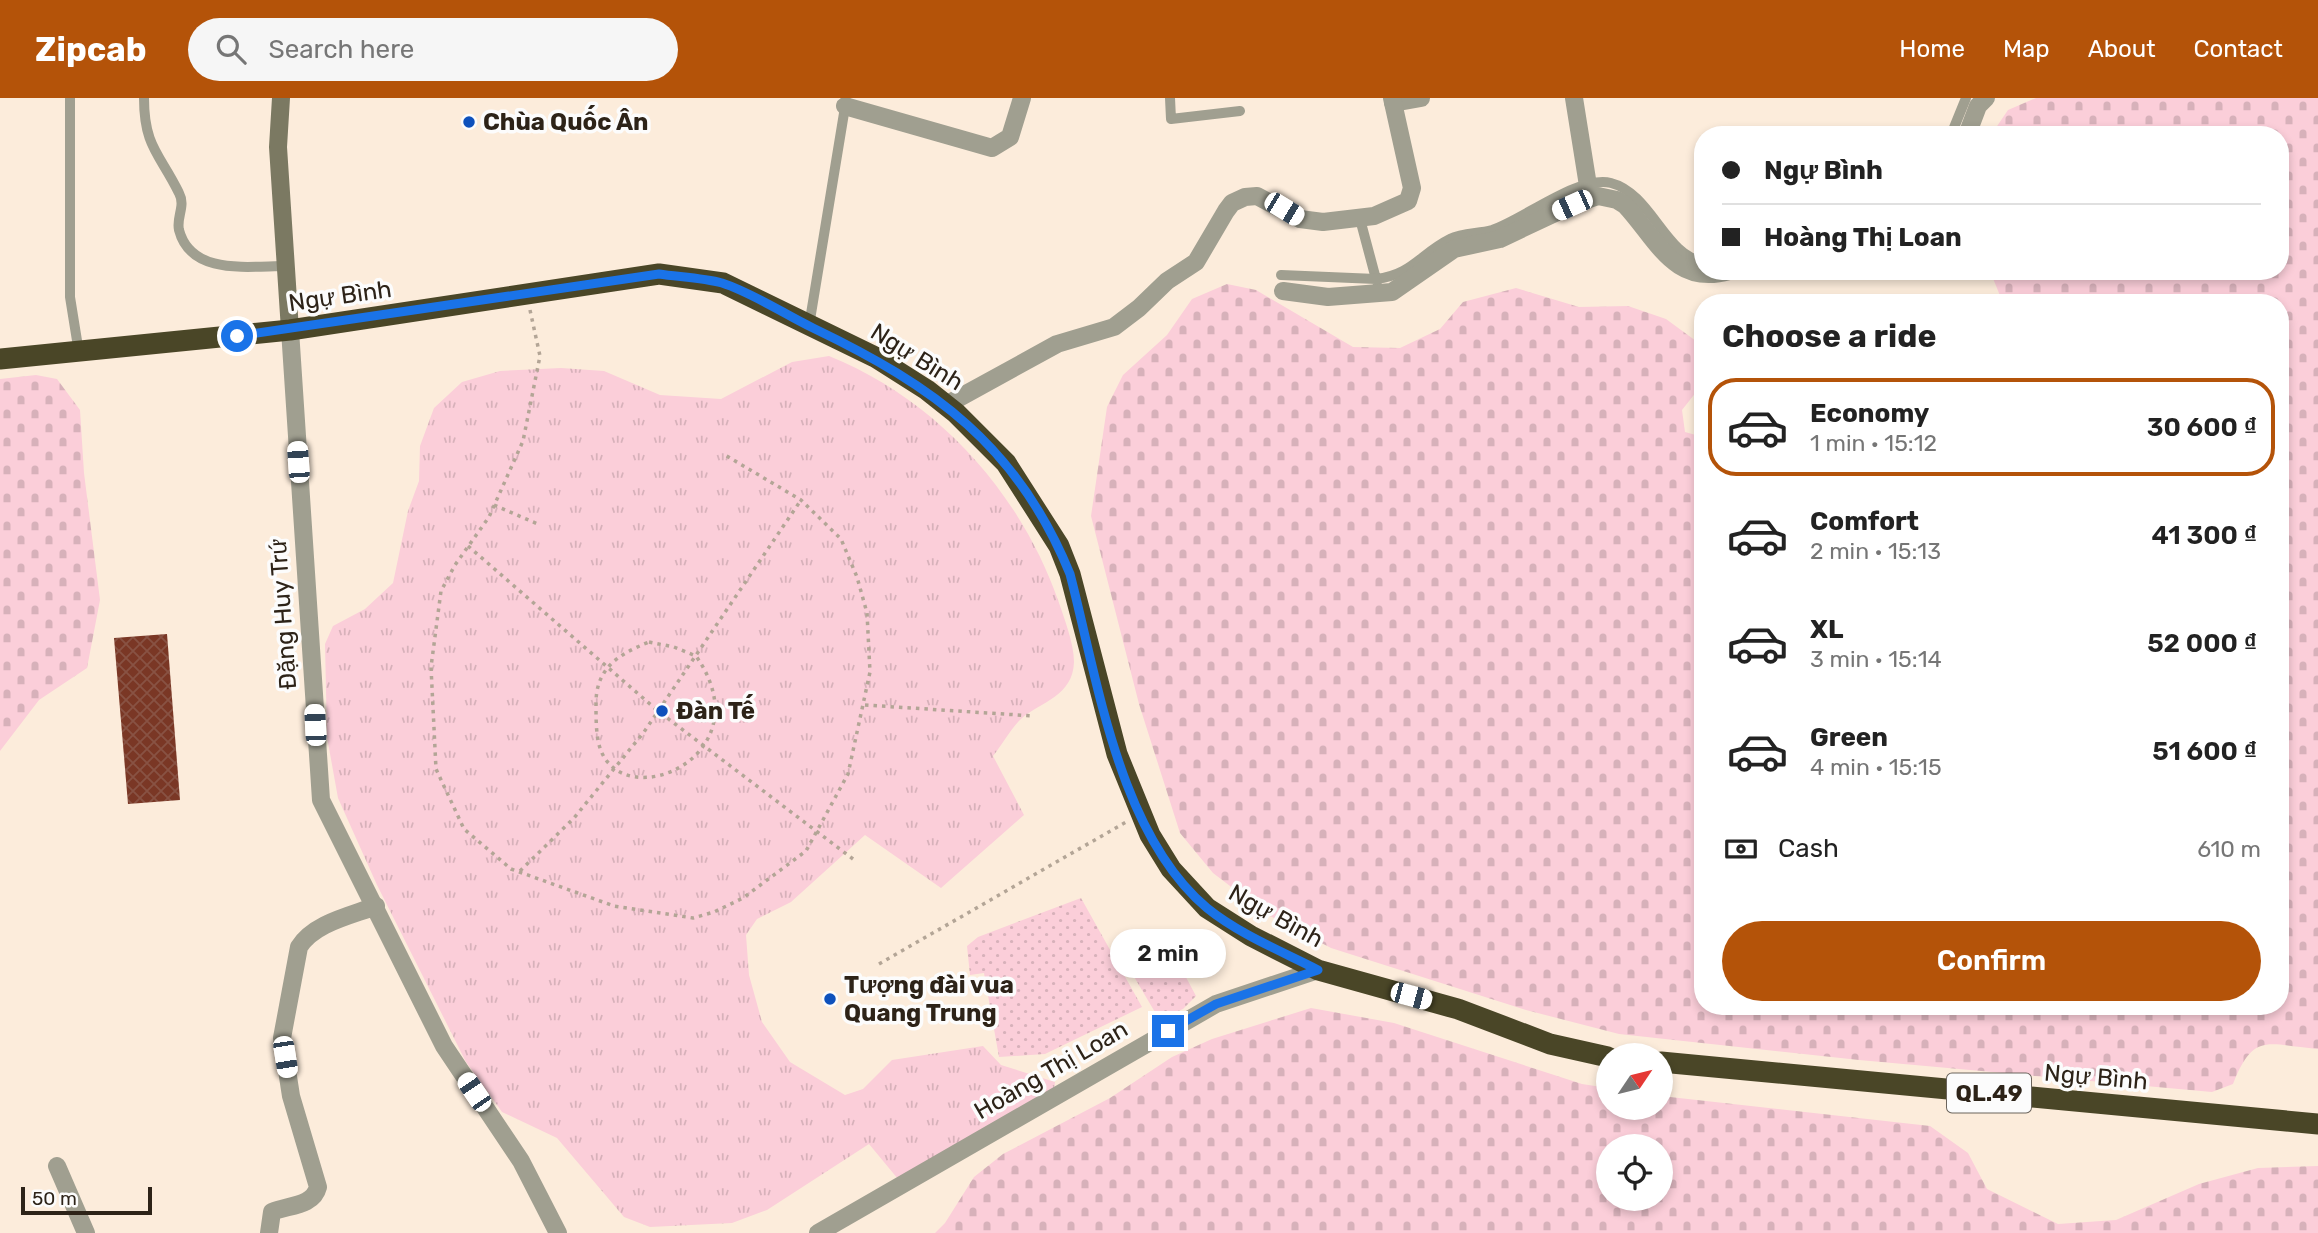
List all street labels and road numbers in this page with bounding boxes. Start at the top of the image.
street label: Ngự Bình [287,275,393,317]
street label: Ngự Bình [865,318,969,396]
street label: Đặng Huy Trứ [264,537,302,691]
street label: Ngự Bình [1224,879,1328,953]
street label: Hoàng Thị Loan [969,1015,1133,1125]
street label: Ngự Bình [2043,1059,2149,1095]
road number: QL.49 [1947,1074,2031,1112]

